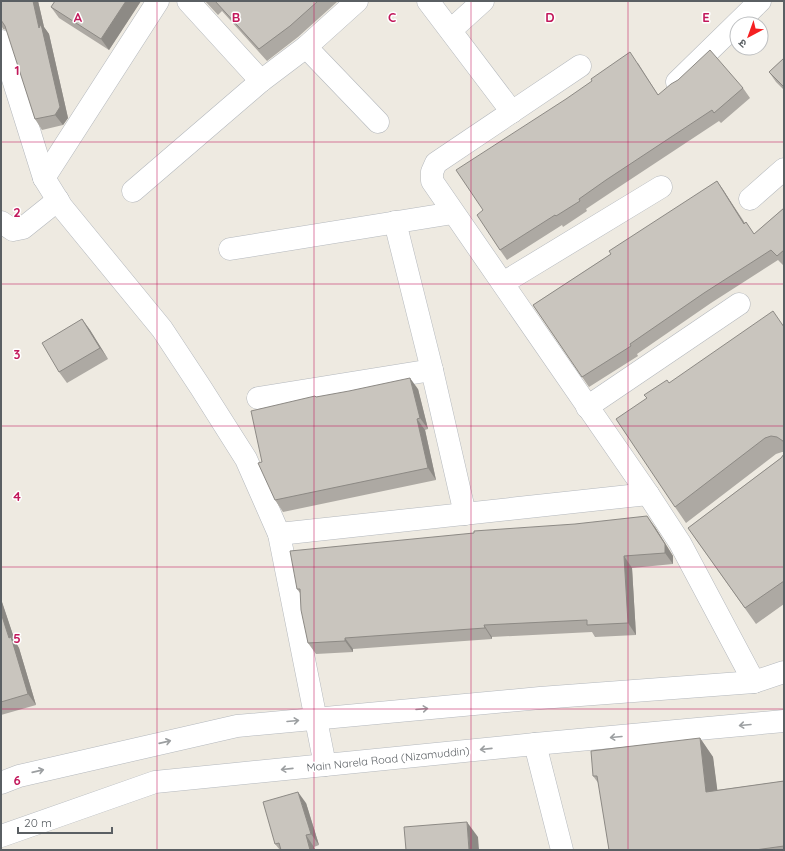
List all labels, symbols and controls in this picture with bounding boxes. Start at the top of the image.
text: A [74,9,83,25]
text: B [232,9,240,25]
text: C [388,9,396,25]
text: D [545,9,555,25]
text: E [702,9,710,25]
north arrow [729,16,769,56]
text: उ [735,36,749,51]
text: 1 [14,62,20,78]
text: 2 [13,204,21,220]
text: 3 [14,346,21,362]
text: 4 [13,488,21,504]
text: 5 [13,630,21,646]
one-way arrow [415,705,428,713]
one-way arrow [286,717,299,724]
one-way arrow [739,721,752,729]
one-way arrow [610,733,623,740]
one-way arrow [158,738,171,746]
street label: Main Narela Road (Nizamuddin) [306,743,470,775]
one-way arrow [480,745,493,753]
one-way arrow [281,765,294,772]
one-way arrow [31,767,44,775]
text: 6 [13,772,21,788]
scale bar [18,809,112,835]
text: 20 m [24,815,52,830]

